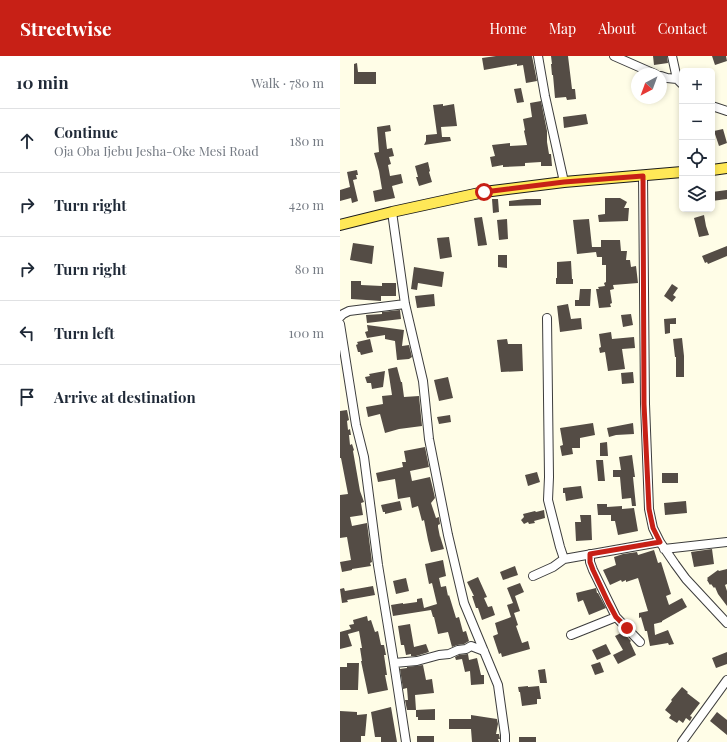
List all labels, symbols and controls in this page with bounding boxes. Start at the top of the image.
text: Streetwise [20,15,112,41]
text: Home [489,19,527,38]
text: Map [549,19,576,38]
text: About [598,19,636,38]
text: Contact [658,19,707,38]
north arrow [631,68,667,104]
map controls [679,68,715,212]
button: + [679,68,715,104]
text: 10 min [16,71,69,93]
text: Walk · 780 m [251,74,324,91]
button: − [679,104,715,140]
text: Continue [54,122,118,142]
icon: ahead [16,130,38,152]
text: 180 m [290,132,324,149]
button: locate [679,140,715,176]
text: Oja Oba Ijebu Jesha-Oke Mesi Road [54,142,259,159]
button: layers [679,176,715,212]
route start [475,183,493,201]
icon: right [16,194,38,216]
text: Turn right [54,195,127,215]
text: 420 m [289,196,324,213]
icon: right [16,258,38,280]
text: Turn right [54,259,127,279]
text: 80 m [295,260,324,277]
icon: left [16,322,38,344]
text: Turn left [54,323,115,343]
text: 100 m [289,324,324,341]
icon: arrive [16,386,38,408]
text: Arrive at destination [54,387,196,407]
route end [618,619,636,637]

